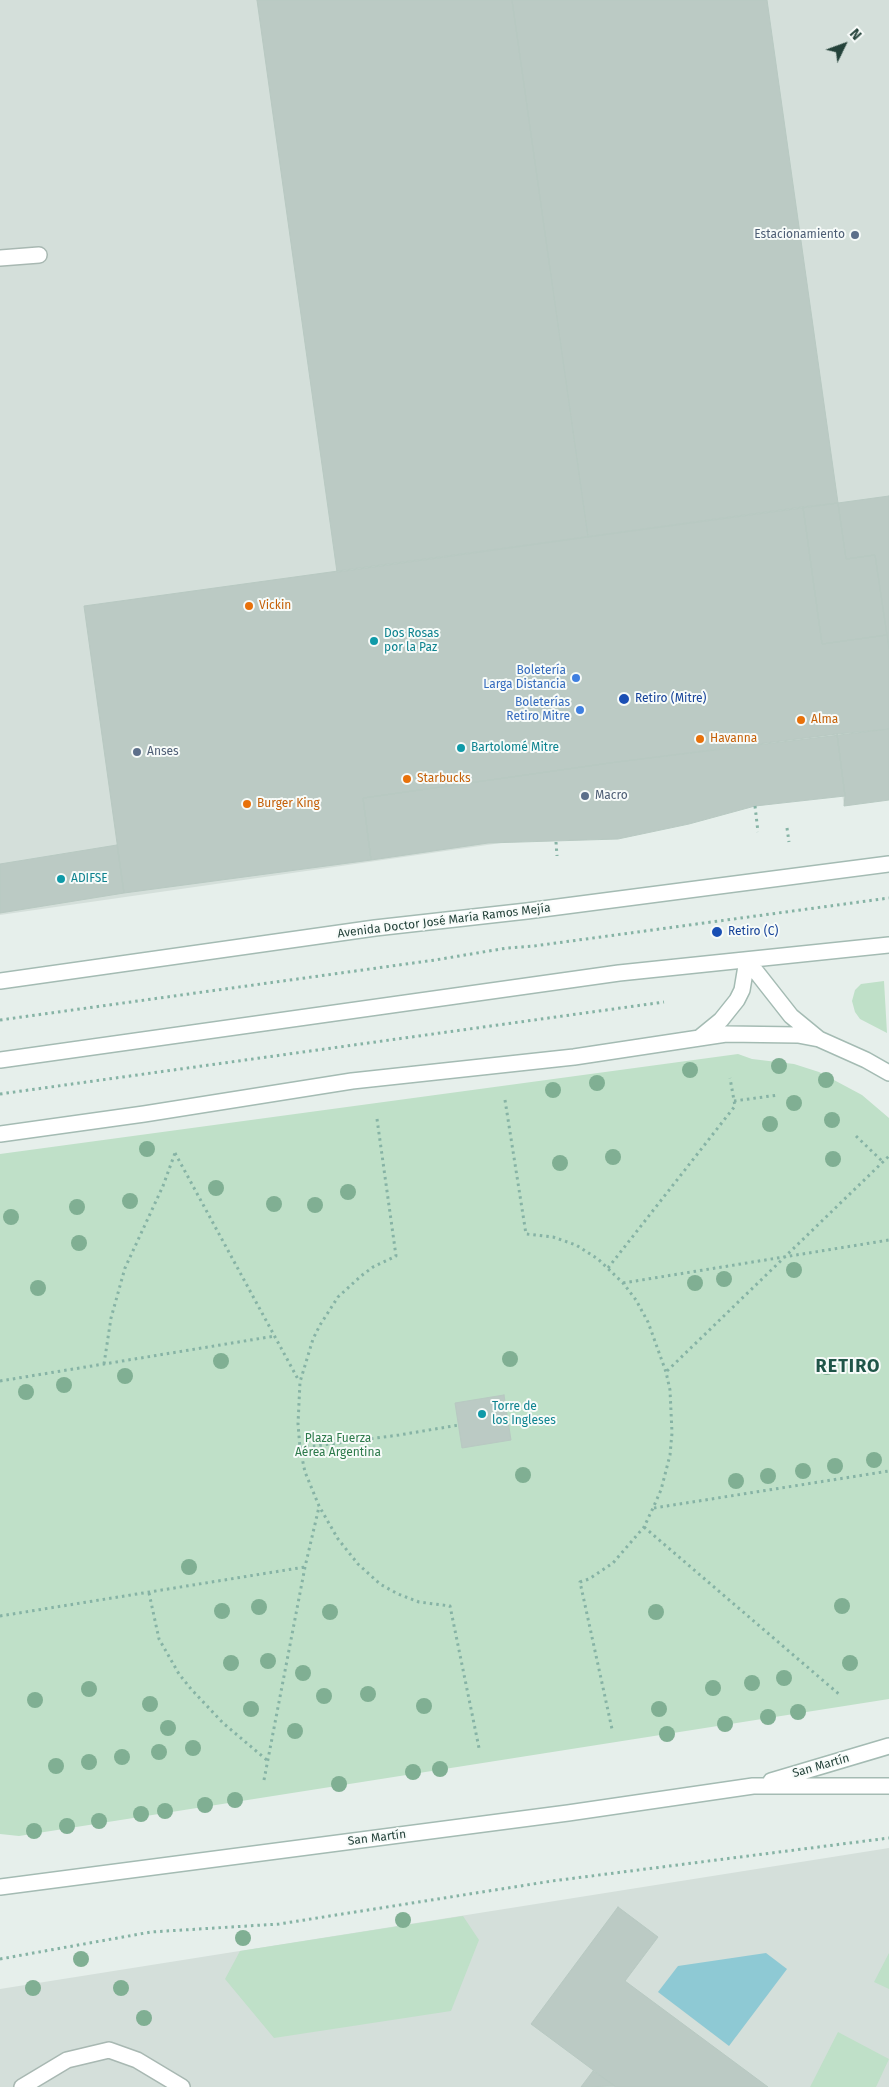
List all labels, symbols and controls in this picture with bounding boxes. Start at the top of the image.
north arrow [819,20,869,70]
text: N [846,25,865,44]
place label: Estacionamiento [754,228,845,242]
marker: Estacionamiento [849,229,861,241]
place label: Vickin [259,599,291,613]
marker: Vickin [243,600,255,612]
place label: Dos Rosas por la Paz [384,627,439,655]
marker: Dos Rosas por la Paz [368,635,380,647]
place label: Boletería Larga Distancia [483,664,566,692]
marker: Boletería Larga Distancia [570,672,582,684]
marker: Retiro (Mitre) [617,692,631,706]
place label: Retiro (Mitre) [635,692,706,706]
place label: Boleterías Retiro Mitre [506,696,570,724]
marker: Boleterías Retiro Mitre [574,704,586,716]
place label: Alma [811,713,838,727]
marker: Alma [795,714,807,726]
place label: Havanna [710,732,757,746]
marker: Havanna [694,733,706,745]
place label: Bartolomé Mitre [471,741,559,755]
marker: Bartolomé Mitre [455,742,467,754]
place label: Anses [147,745,179,759]
marker: Anses [131,746,143,758]
place label: Starbucks [417,772,470,786]
marker: Starbucks [401,773,413,785]
place label: Macro [595,789,628,803]
marker: Macro [579,790,591,802]
place label: Burger King [257,797,320,811]
marker: Burger King [241,798,253,810]
place label: ADIFSE [71,872,108,886]
marker: ADIFSE [55,873,67,885]
street label: Avenida Doctor José María Ramos Mejía [337,901,551,941]
marker: Retiro (C) [710,925,724,939]
place label: Retiro (C) [728,925,778,939]
district label: RETIRO [815,1356,881,1378]
place label: Torre de los Ingleses [492,1400,556,1428]
marker: Torre de los Ingleses [476,1408,488,1420]
park label: Plaza Fuerza Aérea Argentina [295,1432,381,1460]
street label: San Martín [791,1751,851,1781]
street label: San Martín [347,1827,407,1849]

